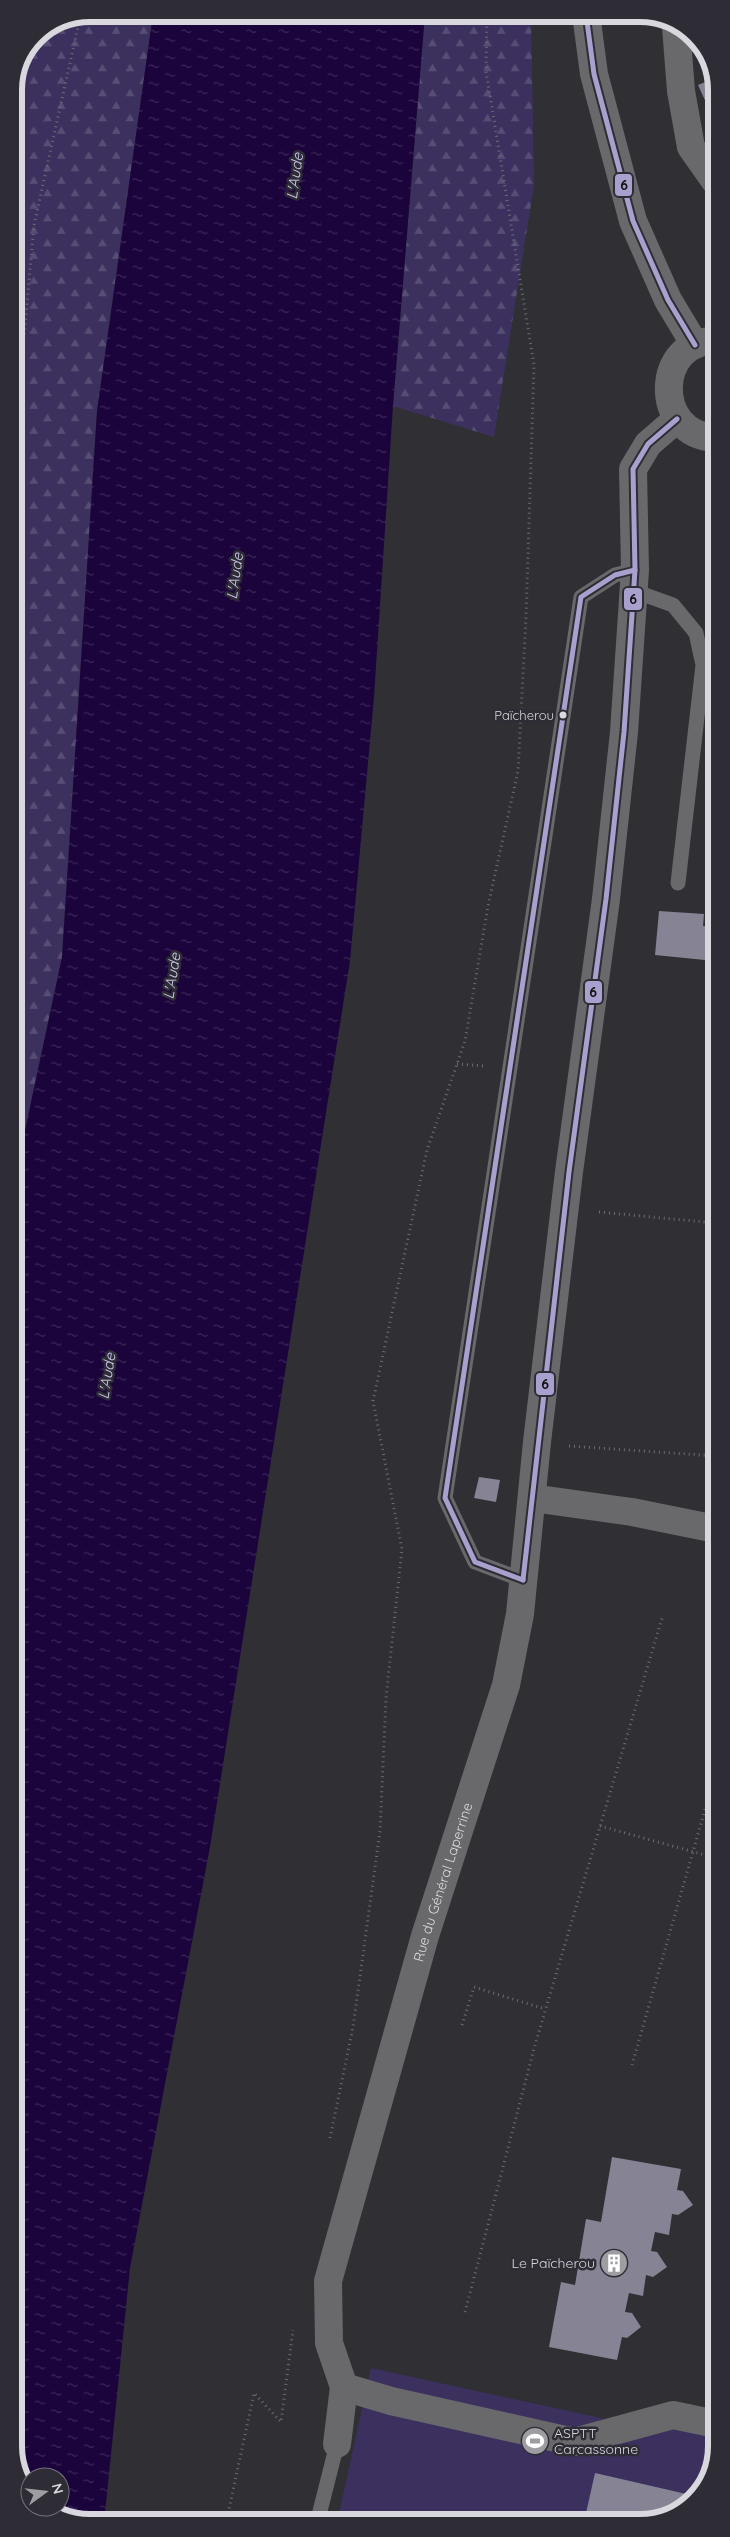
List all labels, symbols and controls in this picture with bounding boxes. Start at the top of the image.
water label: L'Aude [282,151,307,200]
line badge: 6 [614,173,633,197]
text: 6 [620,176,628,194]
water label: L'Aude [222,551,247,600]
line badge: 6 [623,587,643,611]
text: 6 [629,590,637,608]
place label: Païcherou [494,707,554,723]
marker: Païcherou [558,710,568,720]
water label: L'Aude [158,951,185,1000]
line badge: 6 [584,980,603,1004]
text: 6 [589,983,597,1001]
water label: L'Aude [93,1351,120,1400]
line badge: 6 [535,1372,555,1396]
text: 6 [541,1375,549,1393]
street label: Rue du Général Laperrine [409,1800,477,1964]
building icon: Le Païcherou [599,2248,629,2278]
place label: Le Païcherou [511,2254,595,2272]
place label: ASPTT Carcassonne [554,2424,638,2458]
sports icon: ASPTT Carcassonne [520,2426,550,2456]
north arrow [20,2467,70,2517]
text: N [48,2481,68,2496]

